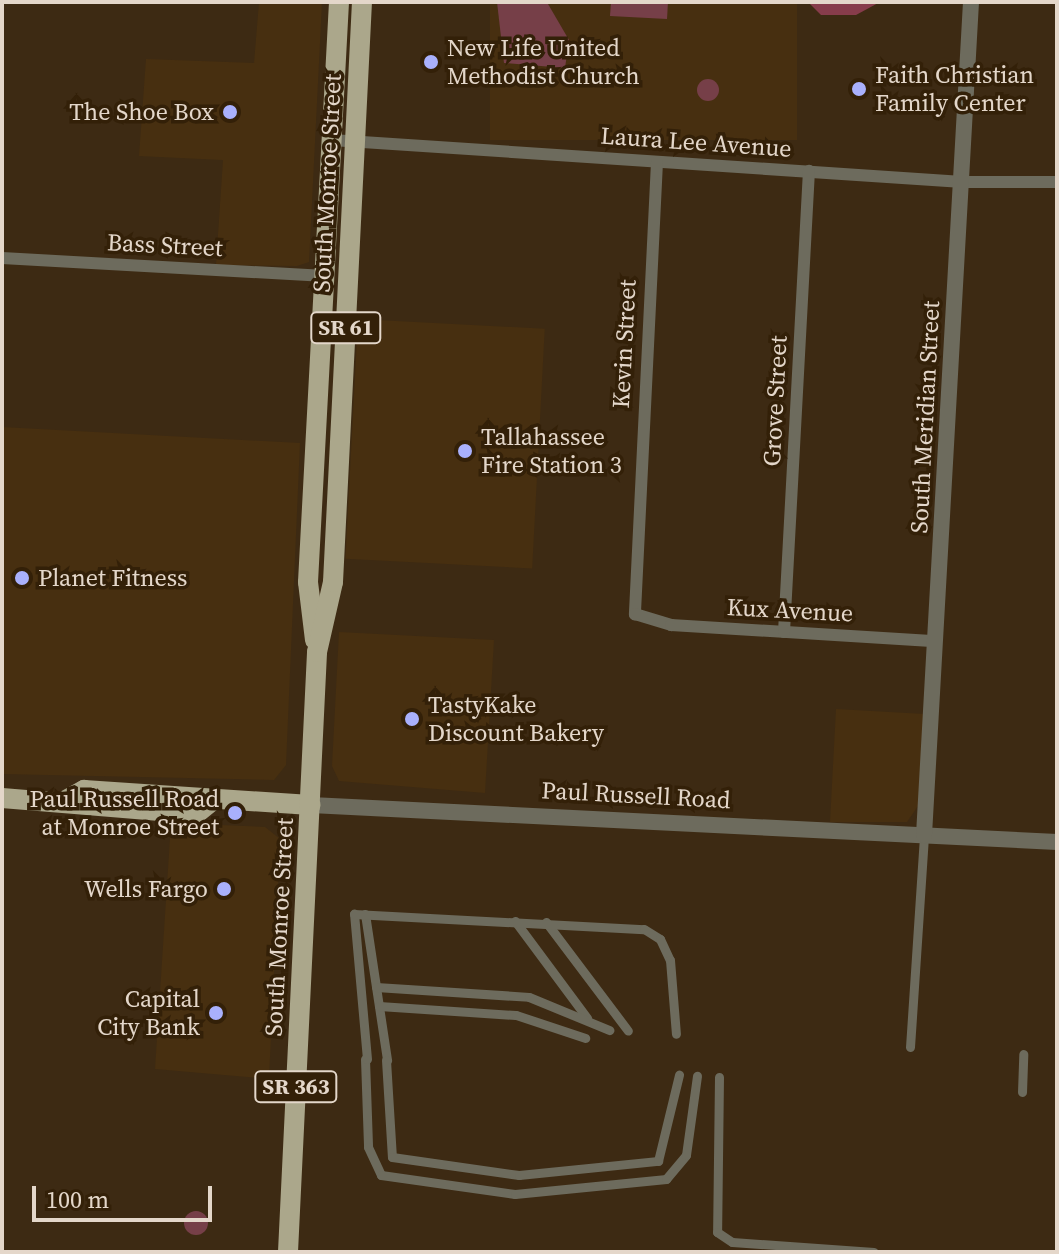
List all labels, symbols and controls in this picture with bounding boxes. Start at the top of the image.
place label: New Life United Methodist Church [447,34,640,90]
marker: New Life United Methodist Church [422,53,440,71]
place label: Faith Christian Family Center [875,61,1034,117]
street label: South Monroe Street [307,73,347,293]
marker: Faith Christian Family Center [850,80,868,98]
place label: The Shoe Box [69,98,214,126]
marker: The Shoe Box [221,103,239,121]
street label: Laura Lee Avenue [600,121,792,163]
street label: Bass Street [106,228,224,262]
street label: Kevin Street [606,279,642,409]
street label: South Meridian Street [905,300,945,534]
road number: SR 61 [310,310,382,346]
street label: Grove Street [757,335,793,467]
place label: Tallahassee Fire Station 3 [481,423,622,479]
marker: Tallahassee Fire Station 3 [456,442,474,460]
place label: Planet Fitness [38,564,188,592]
marker: Planet Fitness [13,569,31,587]
street label: Kux Avenue [726,592,854,628]
place label: TastyKake Discount Bakery [428,691,604,747]
marker: TastyKake Discount Bakery [403,710,421,728]
street label: Paul Russell Road [541,776,731,814]
place label: Paul Russell Road at Monroe Street [29,785,219,841]
marker: Paul Russell Road at Monroe Street [226,804,244,822]
street label: South Monroe Street [259,817,299,1037]
place label: Wells Fargo [84,875,208,903]
marker: Wells Fargo [215,880,233,898]
place label: Capital City Bank [97,985,200,1041]
marker: Capital City Bank [207,1004,225,1022]
road number: SR 363 [254,1069,338,1105]
scale bar [36,1170,216,1220]
text: 100 m [46,1183,109,1216]

